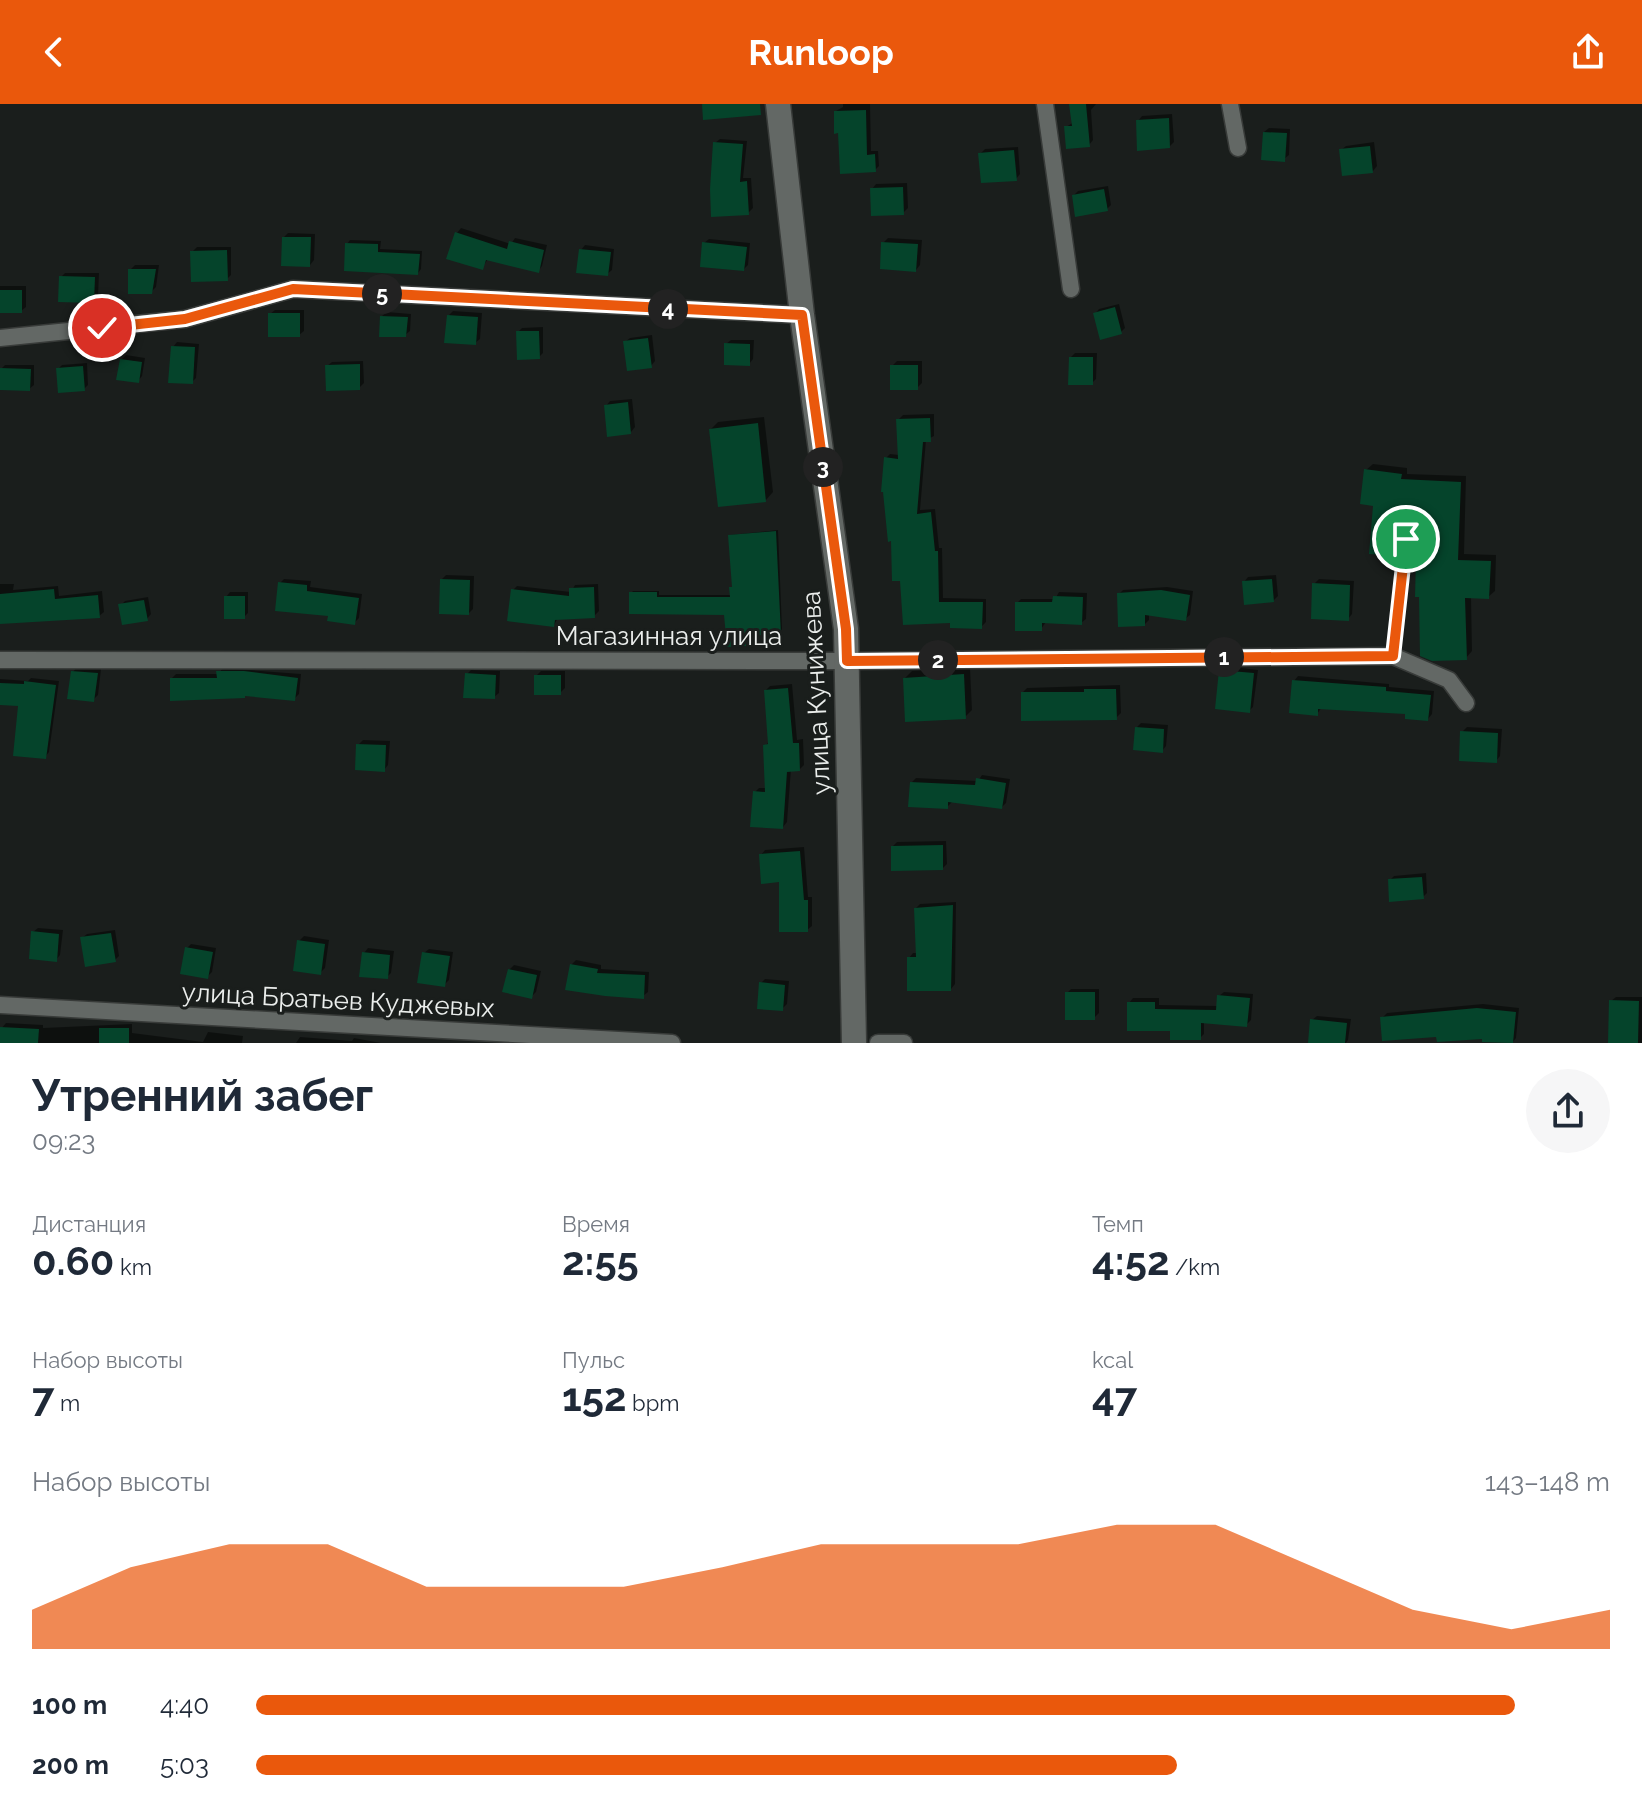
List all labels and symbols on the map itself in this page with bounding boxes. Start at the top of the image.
pin: 5 [362,274,402,314]
pin: 4 [648,289,688,329]
pin [68,294,136,362]
pin: 3 [803,447,843,487]
pin [1372,505,1440,573]
street label: улица Кунижева [796,590,836,796]
street label: Магазинная улица [556,621,782,651]
pin: 1 [1204,637,1244,677]
pin: 2 [918,640,958,680]
street label: улица Братьев Куджевых [181,977,495,1023]

